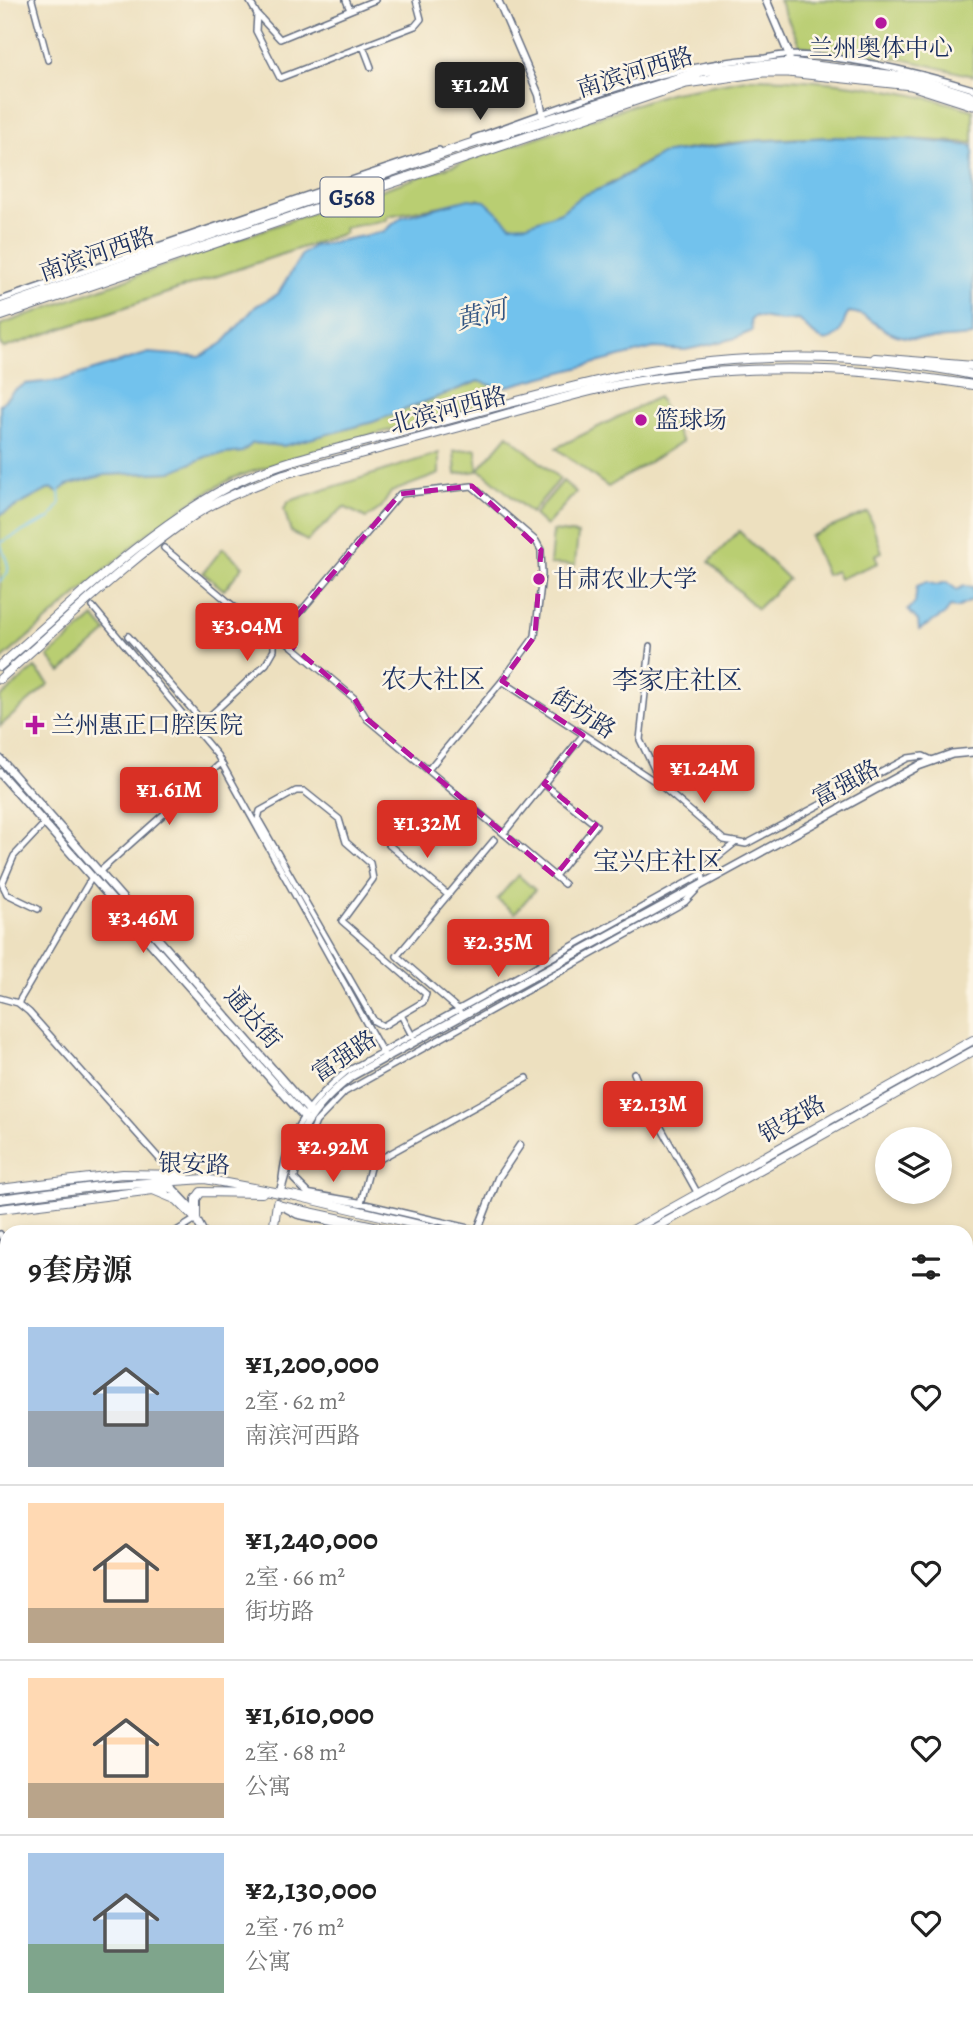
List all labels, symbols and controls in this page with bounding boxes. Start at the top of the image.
marker: 兰州奥体中心 [873,15,889,31]
place label: 兰州奥体中心 [809,32,953,64]
street label: 南滨河西路 [573,39,697,105]
pin: ¥1.2M [431,62,529,122]
text: ¥1.2M [451,69,509,100]
road number: G568 [320,178,384,216]
street label: 南滨河西路 [35,219,159,289]
water label: 黄河 [452,291,514,338]
street label: 北滨河西路 [386,379,510,441]
place label: 篮球场 [655,404,727,436]
marker: 篮球场 [633,412,649,428]
place label: 甘肃农业大学 [553,563,697,595]
marker: 甘肃农业大学 [531,571,547,587]
pin: ¥3.04M [190,604,304,663]
text: ¥3.04M [211,610,283,641]
district label: 农大社区 [381,662,485,697]
district label: 李家庄社区 [612,663,742,698]
street label: 街坊路 [544,680,622,746]
place label: 兰州惠正口腔医院 [51,709,243,741]
marker: 兰州惠正口腔医院 [25,715,45,735]
pin: ¥1.24M [647,746,761,805]
text: ¥1.24M [669,752,739,783]
street label: 富强路 [807,752,885,814]
pin: ¥1.61M [112,768,226,827]
text: ¥1.61M [136,774,202,805]
pin: ¥1.32M [370,800,484,860]
text: ¥1.32M [393,807,461,838]
district label: 宝兴庄社区 [593,844,723,879]
pin: ¥3.46M [86,895,200,955]
text: ¥3.46M [108,902,178,933]
pin: ¥2.35M [441,920,555,979]
text: ¥2.35M [463,926,533,957]
street label: 通达街 [217,980,289,1056]
street label: 富强路 [305,1023,383,1089]
pin: ¥2.13M [596,1082,710,1141]
text: ¥2.13M [619,1088,687,1119]
street label: 银安路 [753,1088,831,1150]
pin: ¥2.92M [276,1124,390,1184]
map controls [875,1127,952,1204]
button: layers [875,1127,952,1204]
text: ¥2.92M [297,1131,369,1162]
street label: 银安路 [157,1147,231,1181]
icon: filters [907,1248,945,1286]
text: 9套房源 [28,1250,132,1290]
text: ¥1,200,000 [245,1343,379,1383]
icon: home [84,1355,168,1439]
icon: heart [907,1378,945,1416]
text: 2室 · 62 m² [245,1386,345,1417]
text: 南滨河西路 [245,1420,360,1451]
text: ¥1,240,000 [245,1519,378,1559]
icon: home [84,1531,168,1615]
icon: heart [907,1554,945,1592]
text: 2室 · 66 m² [245,1562,345,1593]
text: 街坊路 [245,1596,314,1627]
text: ¥1,610,000 [245,1694,374,1734]
icon: home [84,1706,168,1790]
icon: heart [907,1729,945,1767]
text: 2室 · 68 m² [245,1737,346,1768]
text: 公寓 [245,1771,291,1802]
text: ¥2,130,000 [245,1869,377,1909]
icon: home [84,1881,168,1965]
icon: heart [907,1904,945,1942]
text: 2室 · 76 m² [245,1912,344,1943]
text: 公寓 [245,1946,291,1977]

